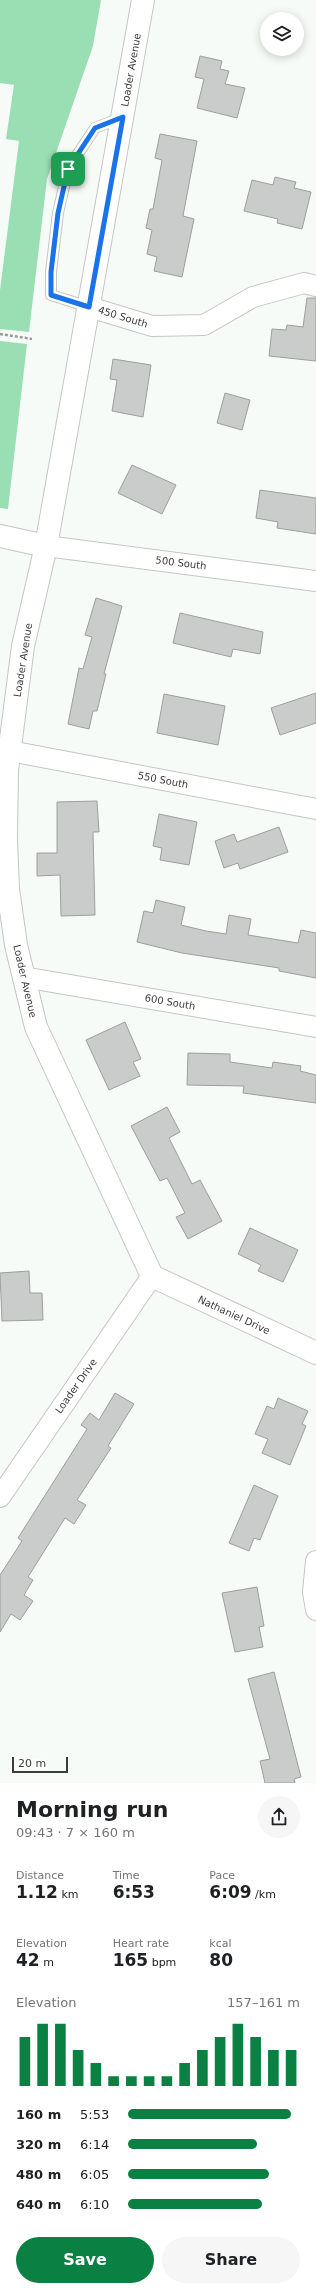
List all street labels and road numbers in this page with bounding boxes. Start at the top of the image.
street label: Loader Avenue [119,32,143,108]
street label: 450 South [97,304,149,330]
street label: 500 South [155,554,207,572]
street label: Loader Avenue [12,622,34,698]
street label: 550 South [137,770,189,790]
street label: Loader Avenue [11,943,39,1019]
street label: 600 South [144,992,196,1012]
street label: Nathaniel Drive [196,1294,272,1336]
street label: Loader Drive [53,1357,99,1415]

